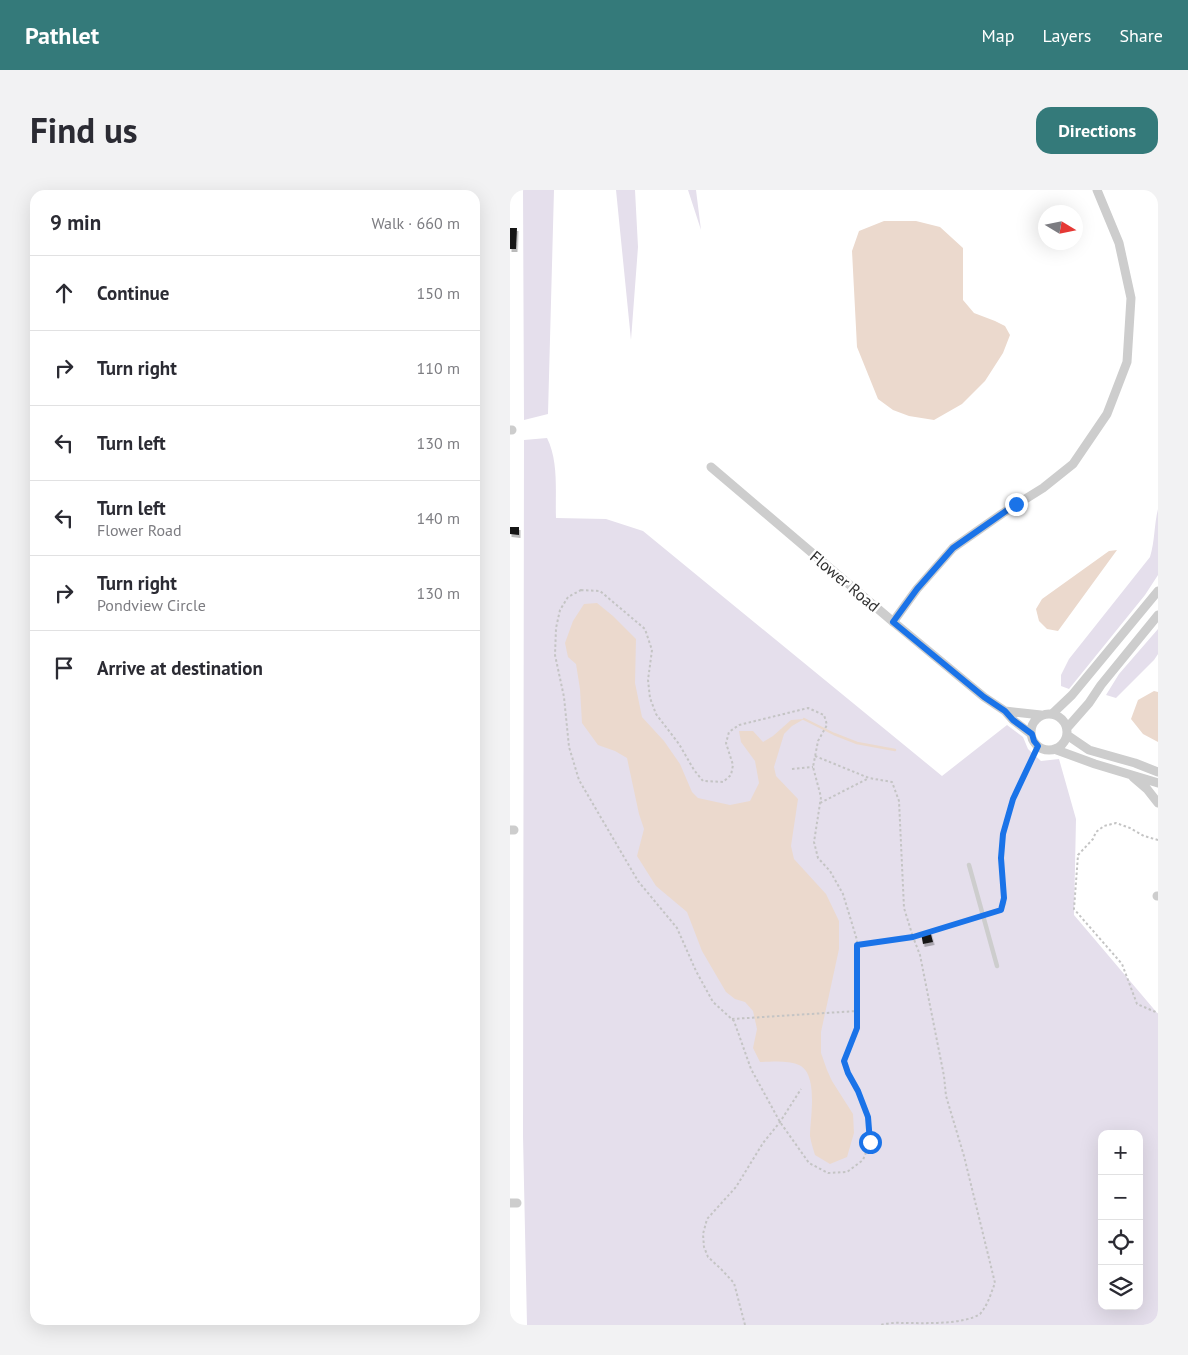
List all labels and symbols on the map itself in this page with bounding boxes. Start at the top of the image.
north arrow [1038,205,1083,250]
route end [1005,493,1028,516]
street label: Flower Road [806,546,884,616]
route start [859,1131,882,1154]

